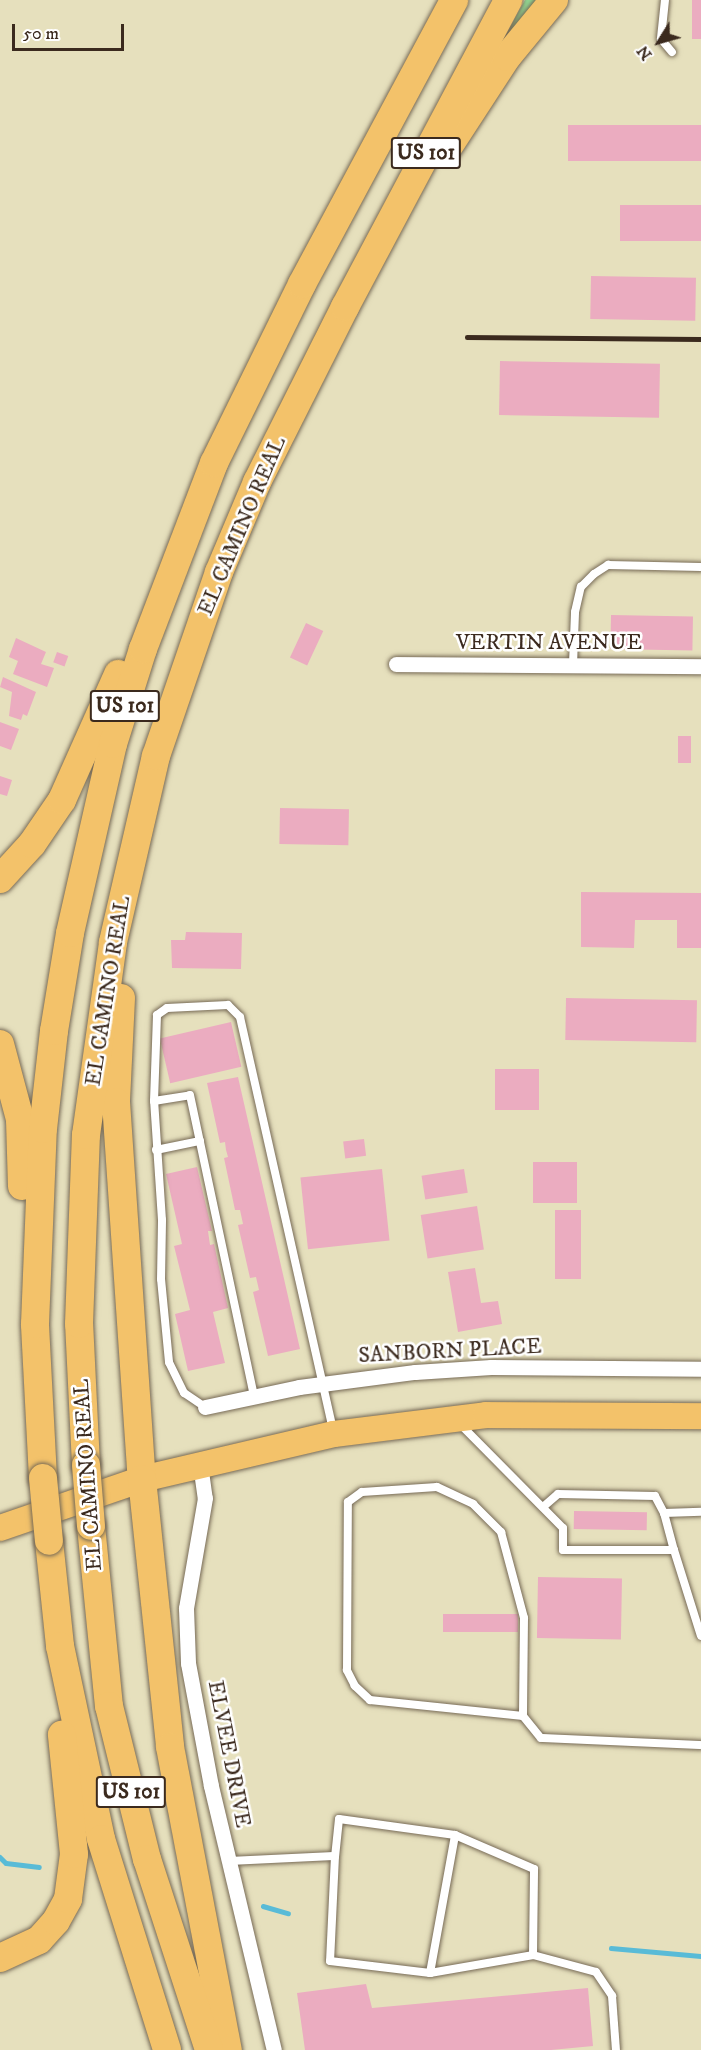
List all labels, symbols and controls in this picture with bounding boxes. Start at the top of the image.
scale bar [15,12,128,50]
north arrow [629,12,689,72]
text: 50 m [23,23,59,45]
text: N [633,42,657,64]
road number: US 101 [390,135,462,171]
street label: EL CAMINO REAL [192,432,292,620]
street label: VERTIN AVENUE [456,630,642,656]
road number: US 101 [89,688,161,724]
street label: EL CAMINO REAL [80,894,136,1088]
street label: SANBORN PLACE [358,1333,542,1369]
street label: EL CAMINO REAL [68,1378,108,1572]
street label: ELVEE DRIVE [202,1678,256,1830]
road number: US 101 [95,1774,167,1810]

